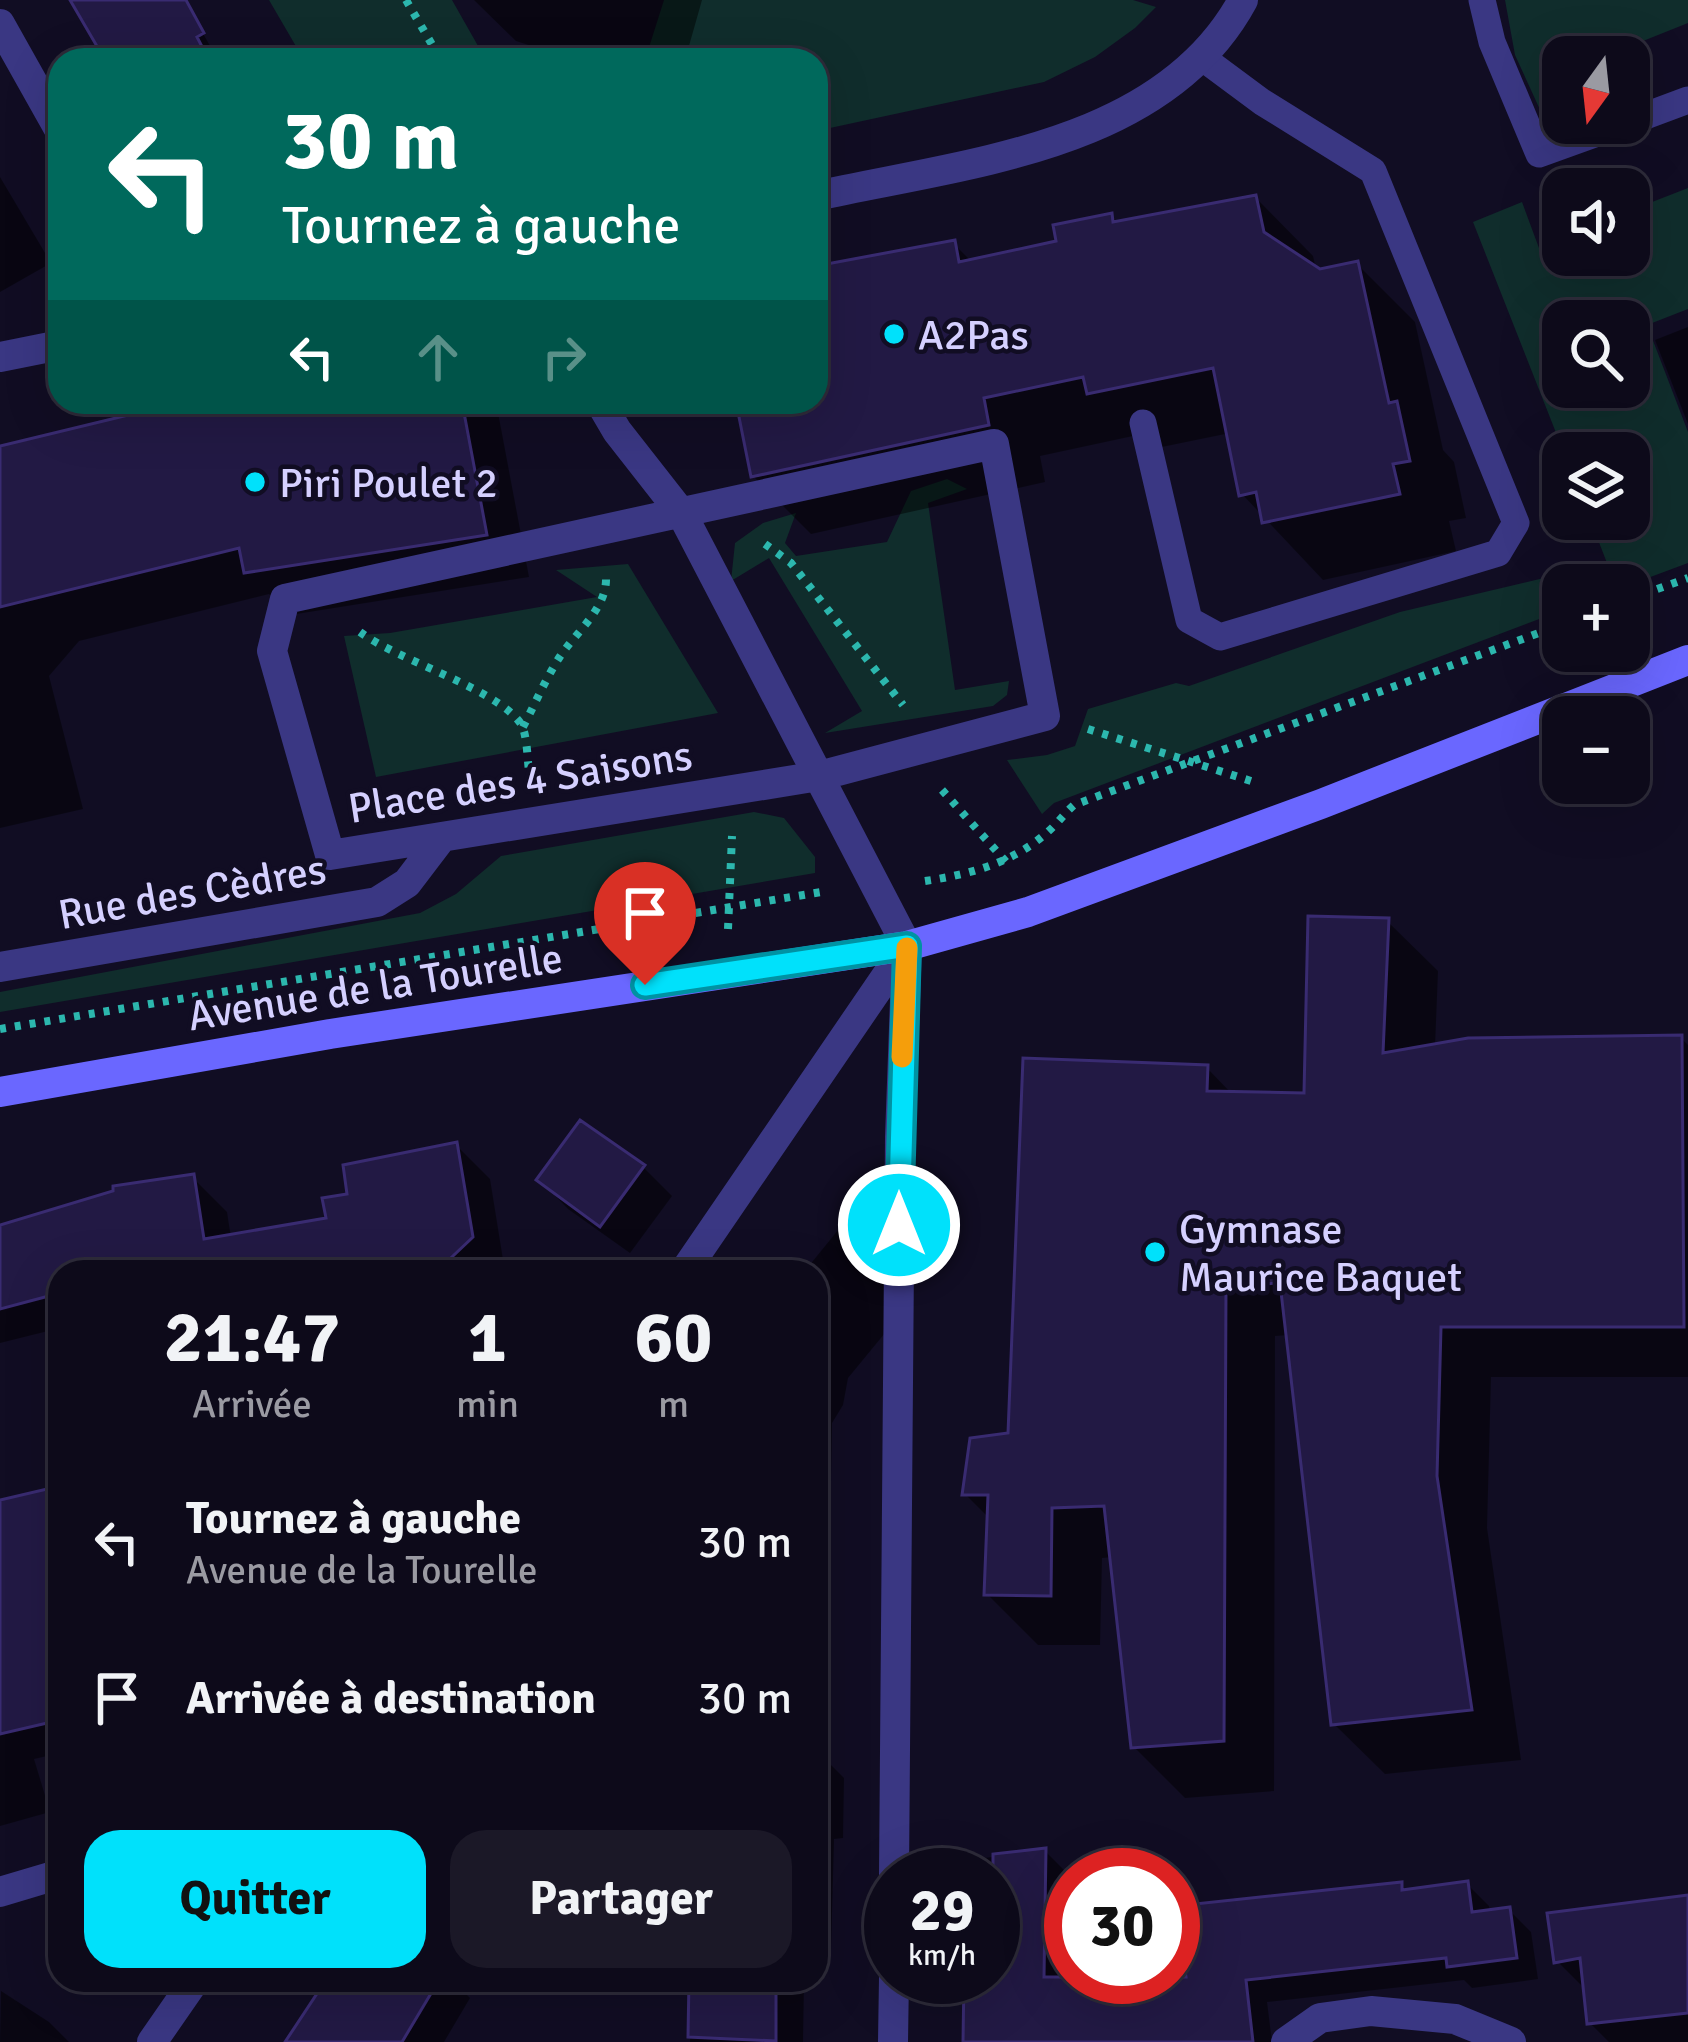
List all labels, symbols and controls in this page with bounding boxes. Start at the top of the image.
north arrow [1542,36,1650,144]
map controls [1542,36,1650,804]
text: 30 m [282,89,459,193]
icon: left [84,96,240,252]
button: sound [1542,168,1650,276]
text: Tournez à gauche [282,192,680,259]
button: search [1542,300,1650,408]
place label: A2Pas [918,310,1029,361]
marker: A2Pas [881,321,907,347]
icon: left [279,324,345,390]
icon: ahead [405,324,471,390]
icon: right [531,324,597,390]
button: layers [1542,432,1650,540]
place label: Piri Poulet 2 [279,458,498,509]
marker: Piri Poulet 2 [242,469,268,495]
button: + [1542,564,1650,672]
button: − [1542,696,1650,804]
street label: Place des 4 Saisons [345,730,696,835]
street label: Rue des Cèdres [55,844,330,941]
pin [594,862,696,985]
icon: arrive [612,880,678,946]
street label: Avenue de la Tourelle [184,933,566,1042]
position arrow [836,1162,962,1288]
place label: Gymnase Maurice Baquet [1179,1204,1462,1303]
marker: Gymnase Maurice Baquet [1142,1239,1168,1265]
text: 21:47 [164,1293,340,1382]
text: 1 [468,1293,507,1382]
text: 60 [635,1293,712,1382]
text: Arrivée [192,1380,312,1428]
text: min [456,1380,519,1428]
text: m [658,1380,689,1428]
text: Tournez à gauche [186,1491,521,1546]
icon: left [84,1509,150,1575]
text: 30 m [698,1515,792,1570]
text: Avenue de la Tourelle [186,1546,538,1594]
icon: arrive [84,1665,150,1731]
text: Arrivée à destination [186,1671,596,1726]
text: 30 m [698,1671,792,1726]
button: Quitter [84,1830,426,1968]
button: Partager [450,1830,792,1968]
speed limit sign: 30 [1044,1848,1200,2004]
text: 29 [910,1874,974,1948]
text: km/h [908,1937,976,1974]

